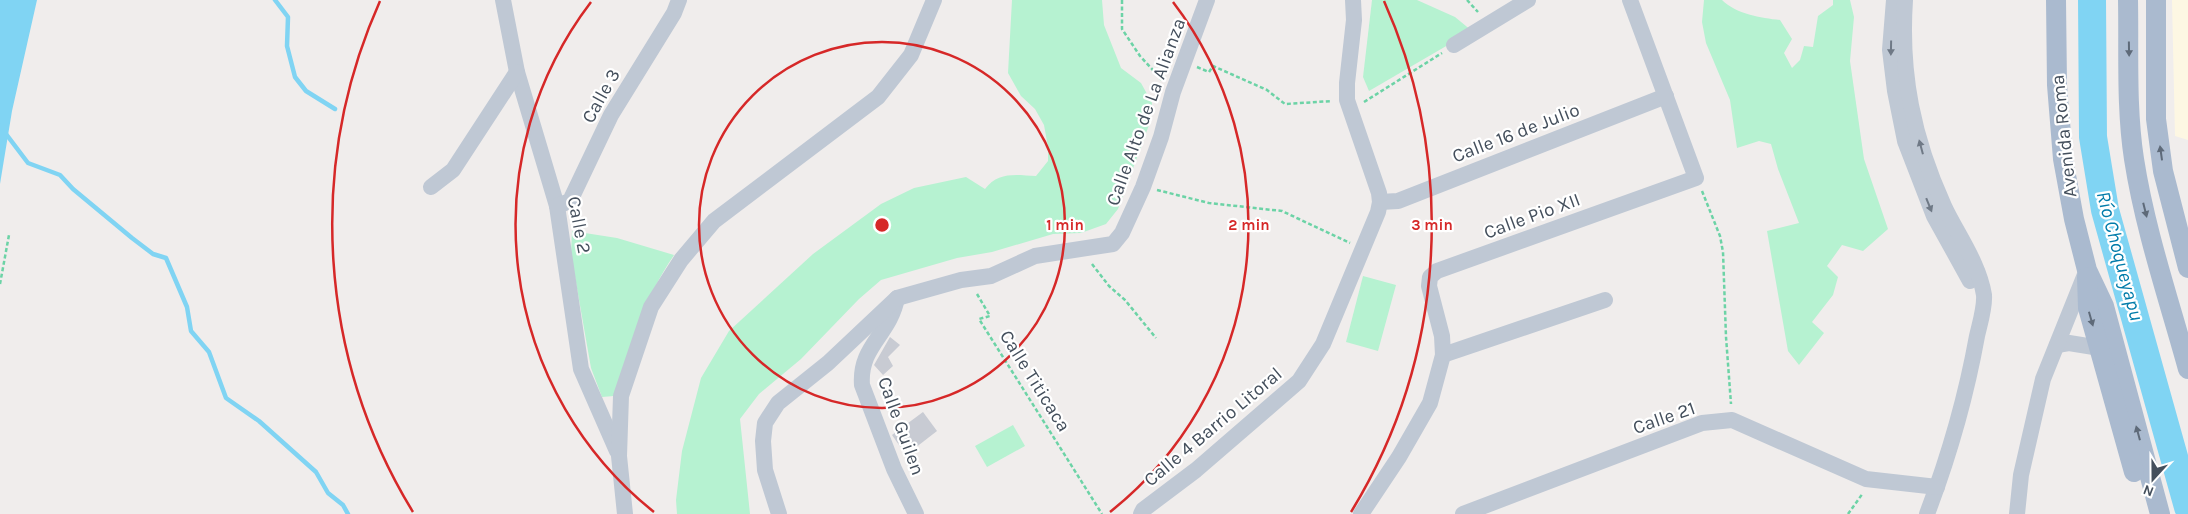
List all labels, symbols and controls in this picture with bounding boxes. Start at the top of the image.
street label: Calle Alto de La Alianza [1102,15,1190,209]
one-way arrow [1886,41,1894,57]
one-way arrow [2125,41,2133,57]
street label: Calle 3 [577,65,625,127]
street label: Avenida Roma [2047,73,2081,199]
street label: Calle 16 de Julio [1449,99,1583,167]
one-way arrow [1917,139,1925,154]
one-way arrow [2156,144,2164,160]
street label: Calle Pio XII [1481,188,1583,244]
water label: Río Choqueyapu [2092,189,2148,323]
street label: Calle 2 [563,194,595,256]
one-way arrow [1926,198,1934,212]
one-way arrow [2141,202,2149,217]
centre of rings [873,216,891,234]
text: 1 min [1046,216,1084,234]
text: 2 min [1228,216,1270,234]
text: 3 min [1411,216,1453,234]
one-way arrow [2087,311,2095,326]
street label: Calle Titicaca [995,326,1075,436]
street label: Calle 4 Barrio Litoral [1139,363,1287,491]
street label: Calle Guilen [873,374,929,478]
street label: Calle 21 [1630,397,1698,439]
one-way arrow [2134,426,2142,441]
north arrow [2128,454,2178,504]
text: N [2141,481,2156,500]

